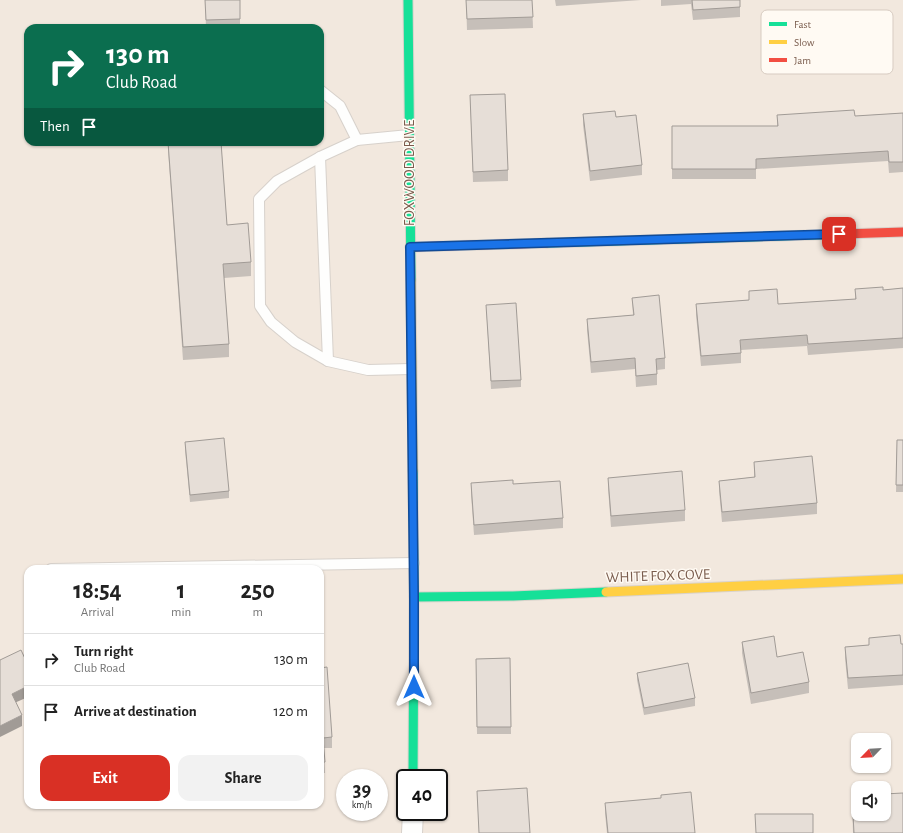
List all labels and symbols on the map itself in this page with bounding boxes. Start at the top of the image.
legend [761,10,893,74]
text: Fast [794,19,812,30]
text: Slow [794,37,815,48]
text: Jam [794,55,811,66]
street label: FOXWOOD DRIVE [402,120,417,226]
pin [822,217,856,251]
street label: WHITE FOX COVE [606,567,710,585]
position arrow [393,666,435,708]
north arrow [851,733,891,773]
speed limit sign: 40 [396,769,448,821]

